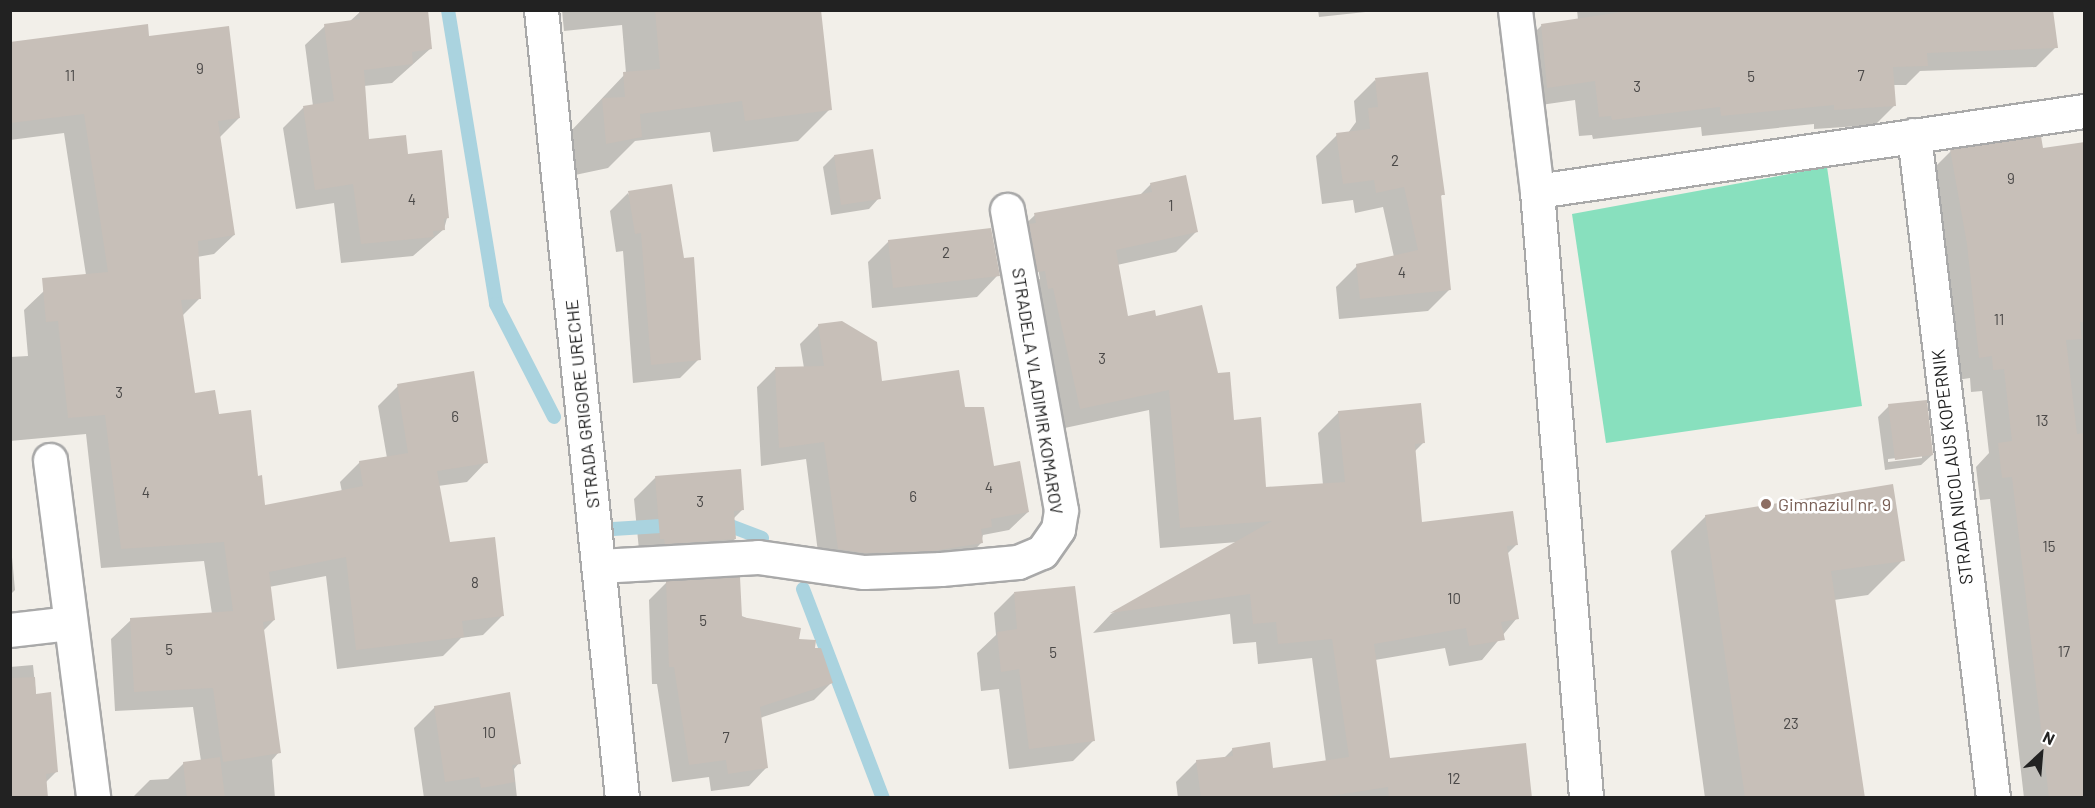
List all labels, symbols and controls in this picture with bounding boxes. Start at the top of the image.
house number: 9 [196,60,204,78]
house number: 11 [65,67,75,85]
house number: 7 [1857,67,1865,85]
house number: 5 [1747,68,1755,86]
house number: 3 [1633,78,1641,96]
house number: 2 [1391,152,1399,170]
house number: 9 [2007,170,2015,188]
house number: 4 [408,191,416,209]
house number: 1 [1168,197,1174,215]
house number: 2 [942,244,950,262]
house number: 4 [1398,264,1406,282]
street label: STRADELA VLADIMIR KOMAROV [1008,266,1068,516]
street label: STRADA GRIGORE URECHE [560,299,604,509]
house number: 11 [1994,311,2004,329]
street label: STRADA NICOLAUS KOPERNIK [1927,348,1977,586]
house number: 3 [1098,350,1106,368]
house number: 3 [115,384,123,402]
house number: 6 [451,408,459,426]
house number: 13 [2036,412,2048,430]
house number: 4 [985,479,993,497]
house number: 4 [142,484,150,502]
house number: 6 [909,488,917,506]
house number: 3 [696,493,704,511]
place label: Gimnaziul nr. 9 [1778,493,1891,515]
marker: Gimnaziul nr. 9 [1759,497,1773,511]
house number: 15 [2043,538,2055,556]
house number: 8 [471,574,479,592]
house number: 10 [1447,590,1461,608]
house number: 5 [699,612,707,630]
house number: 5 [165,641,173,659]
house number: 17 [2058,643,2070,661]
house number: 5 [1049,644,1057,662]
house number: 23 [1783,715,1799,733]
house number: 10 [482,724,496,742]
north arrow [2011,724,2071,784]
text: N [2040,726,2058,748]
house number: 7 [722,729,730,747]
house number: 12 [1447,770,1461,788]

